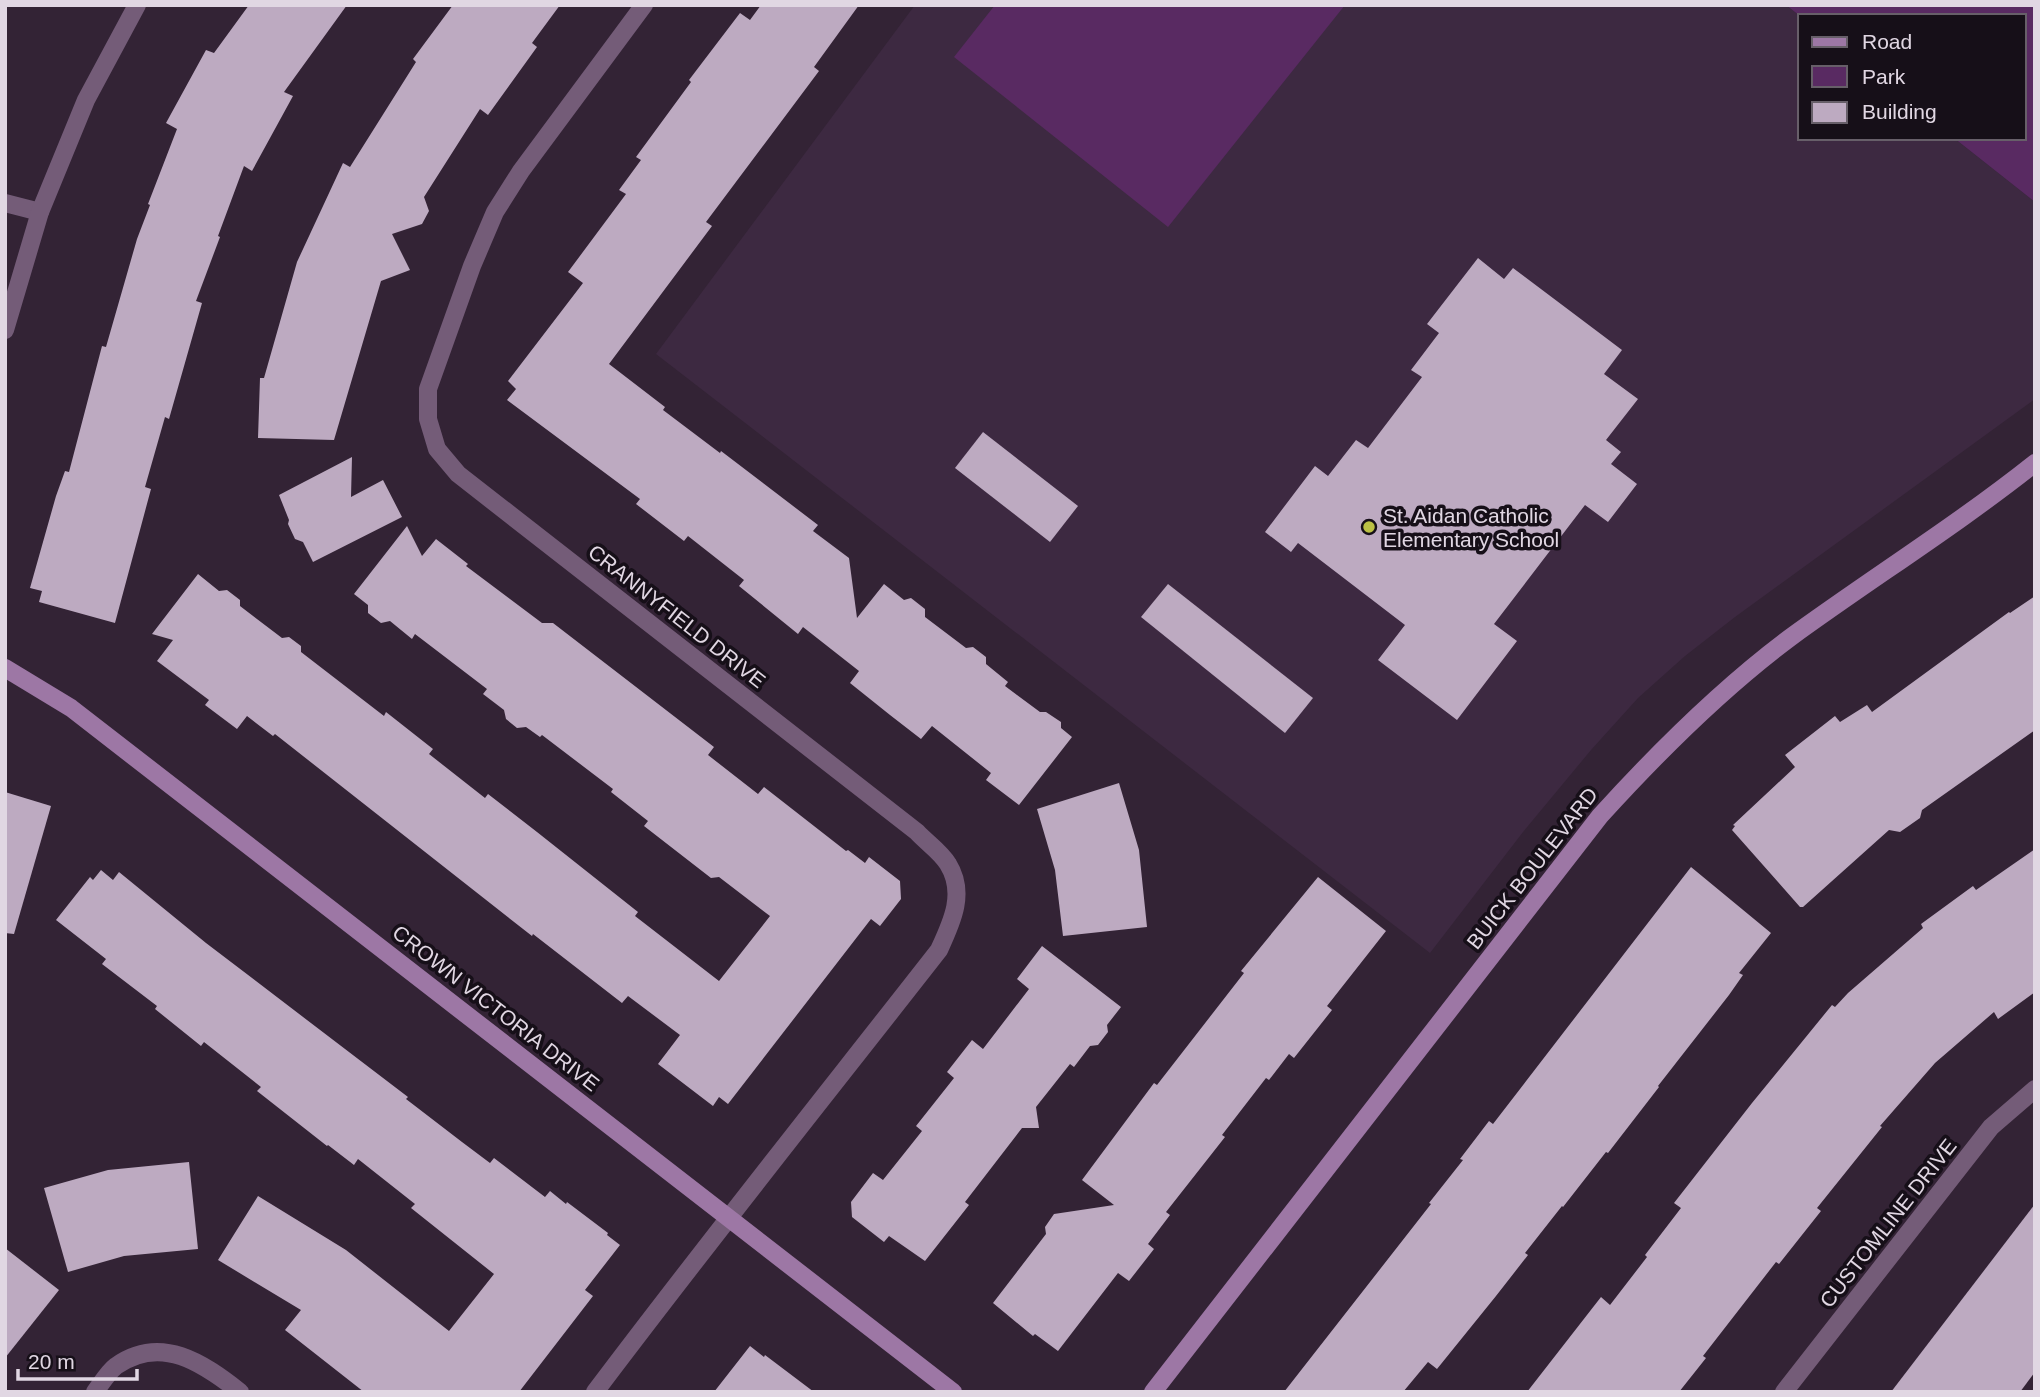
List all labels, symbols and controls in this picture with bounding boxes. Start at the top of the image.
legend [1798,14,2026,140]
text: Road [1862,30,1912,53]
text: Park [1862,65,1906,88]
text: Building [1862,100,1937,123]
place label: St. Aidan Catholic Elementary School [1383,504,1559,551]
marker: St. Aidan Catholic Elementary School [1361,519,1377,535]
street label: CRANNYFIELD DRIVE [584,540,770,692]
street label: BUICK BOULEVARD [1462,783,1602,953]
street label: CROWN VICTORIA DRIVE [388,920,604,1096]
street label: CUSTOMLINE DRIVE [1815,1134,1961,1312]
scale bar [18,1338,136,1382]
text: 20 m [28,1350,75,1373]

